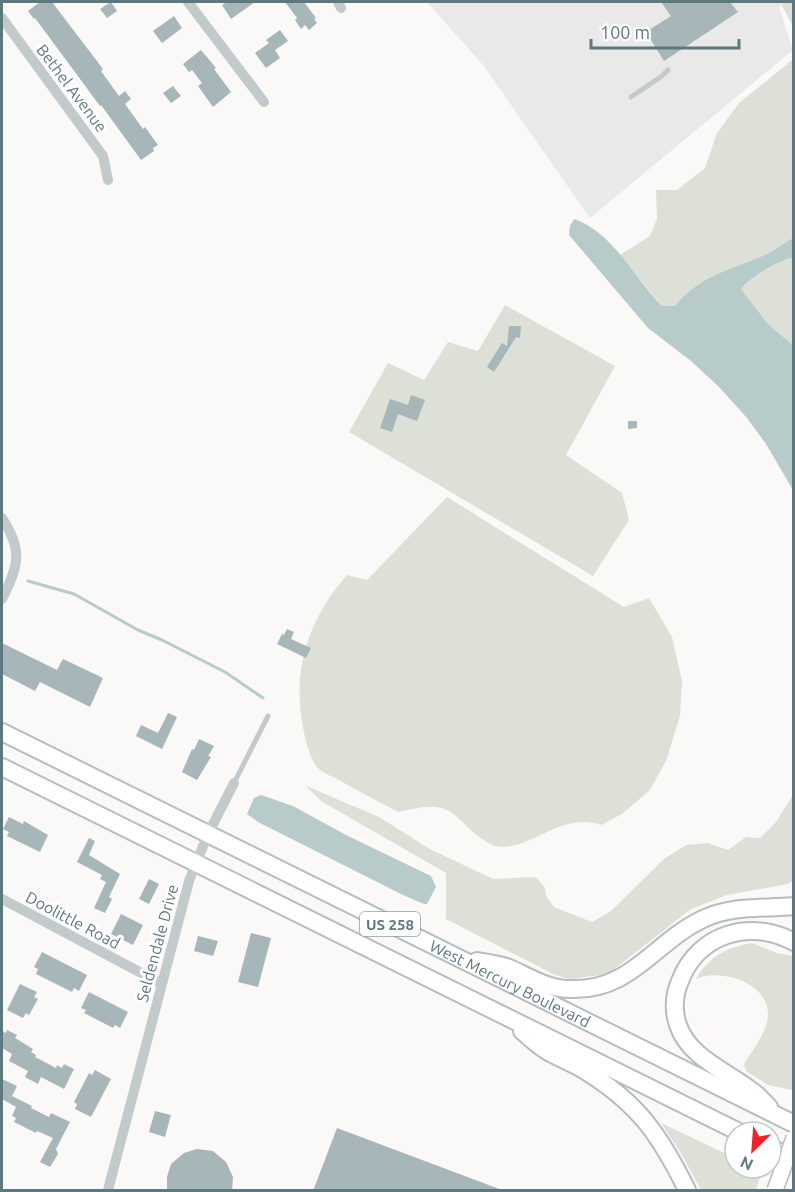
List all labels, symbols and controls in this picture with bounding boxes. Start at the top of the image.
scale bar [591,12,740,50]
text: 100 m [600,22,650,42]
street label: Bethel Avenue [33,41,111,135]
street label: Seldendale Drive [133,882,181,1004]
street label: Doolittle Road [23,888,123,952]
road number: US 258 [360,912,420,936]
street label: West Mercury Boulevard [427,936,593,1031]
north arrow [723,1120,783,1180]
text: N [737,1153,756,1174]

